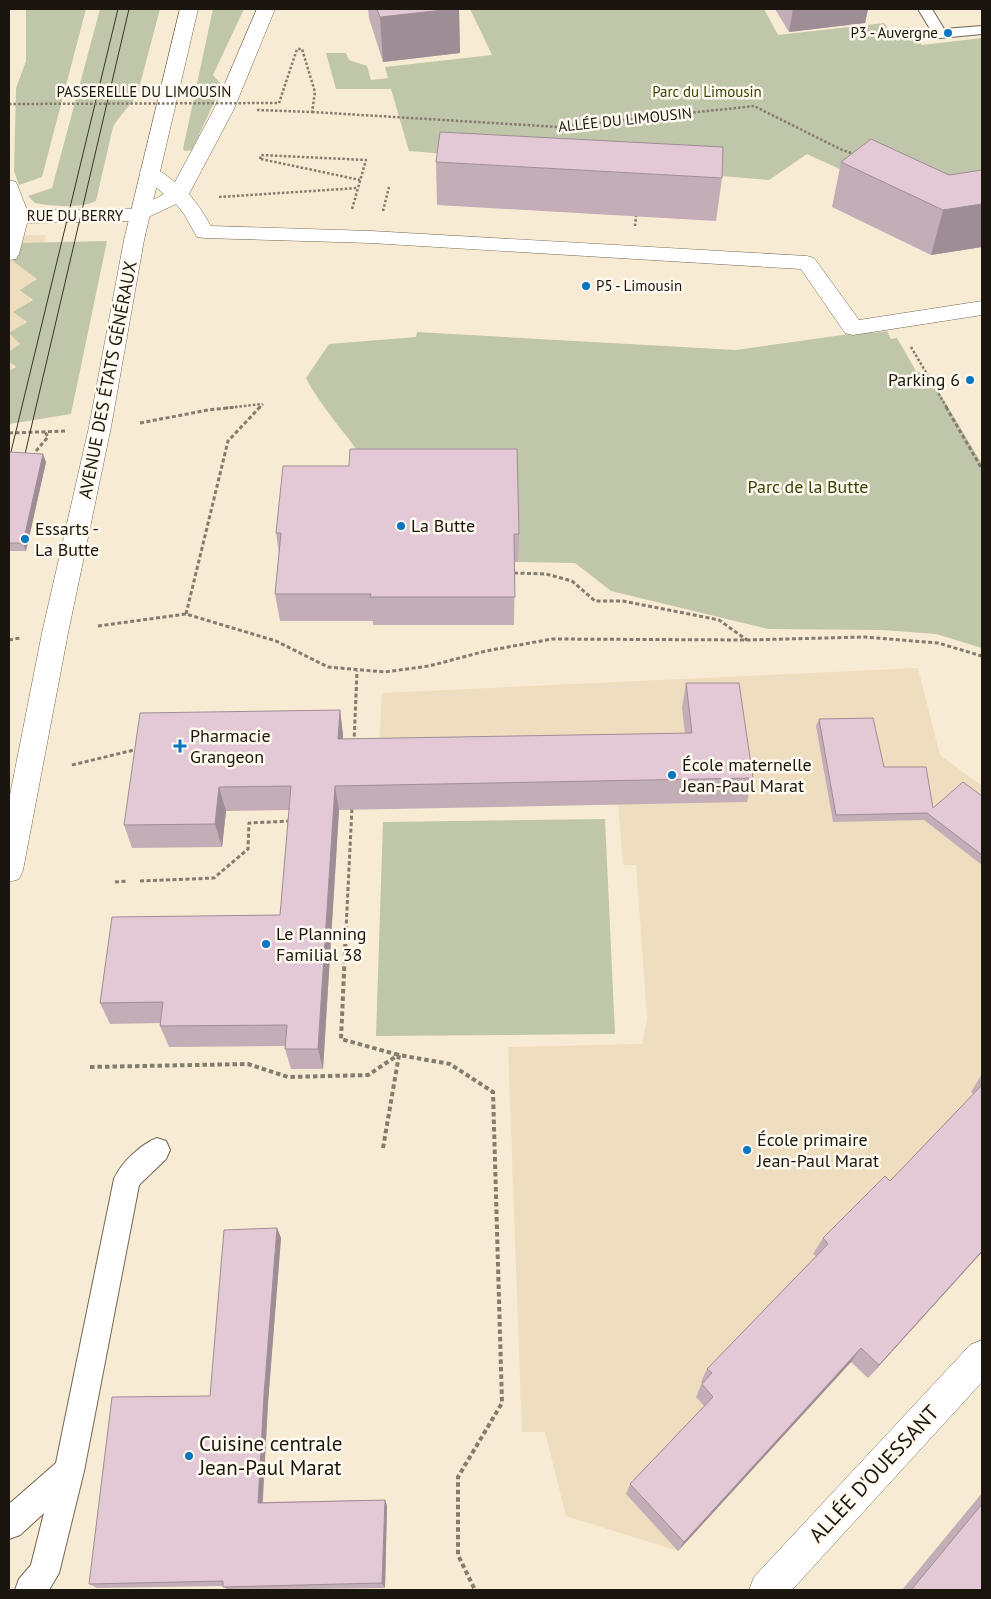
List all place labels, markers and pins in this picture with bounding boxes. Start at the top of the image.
place label: P3 - Auvergne [850,23,938,42]
marker: P3 - Auvergne [942,27,954,39]
place label: P5 - Limousin [596,276,682,295]
marker: P5 - Limousin [580,280,592,292]
place label: Parking 6 [888,368,960,391]
marker: Parking 6 [964,374,976,386]
place label: La Butte [411,514,475,537]
place label: Essarts - La Butte [35,517,99,561]
marker: La Butte [395,520,407,532]
marker: Essarts - La Butte [19,533,31,545]
place label: Pharmacie Grangeon [190,724,271,768]
marker: Pharmacie Grangeon [174,740,186,752]
place label: École maternelle Jean-Paul Marat [681,753,812,797]
marker: École maternelle Jean-Paul Marat [666,769,678,781]
place label: Le Planning Familial 38 [276,922,366,966]
marker: Le Planning Familial 38 [260,938,272,950]
place label: École primaire Jean-Paul Marat [756,1128,879,1172]
marker: École primaire Jean-Paul Marat [741,1144,753,1156]
place label: Cuisine centrale Jean-Paul Marat [198,1430,342,1481]
marker: Cuisine centrale Jean-Paul Marat [183,1450,195,1462]

